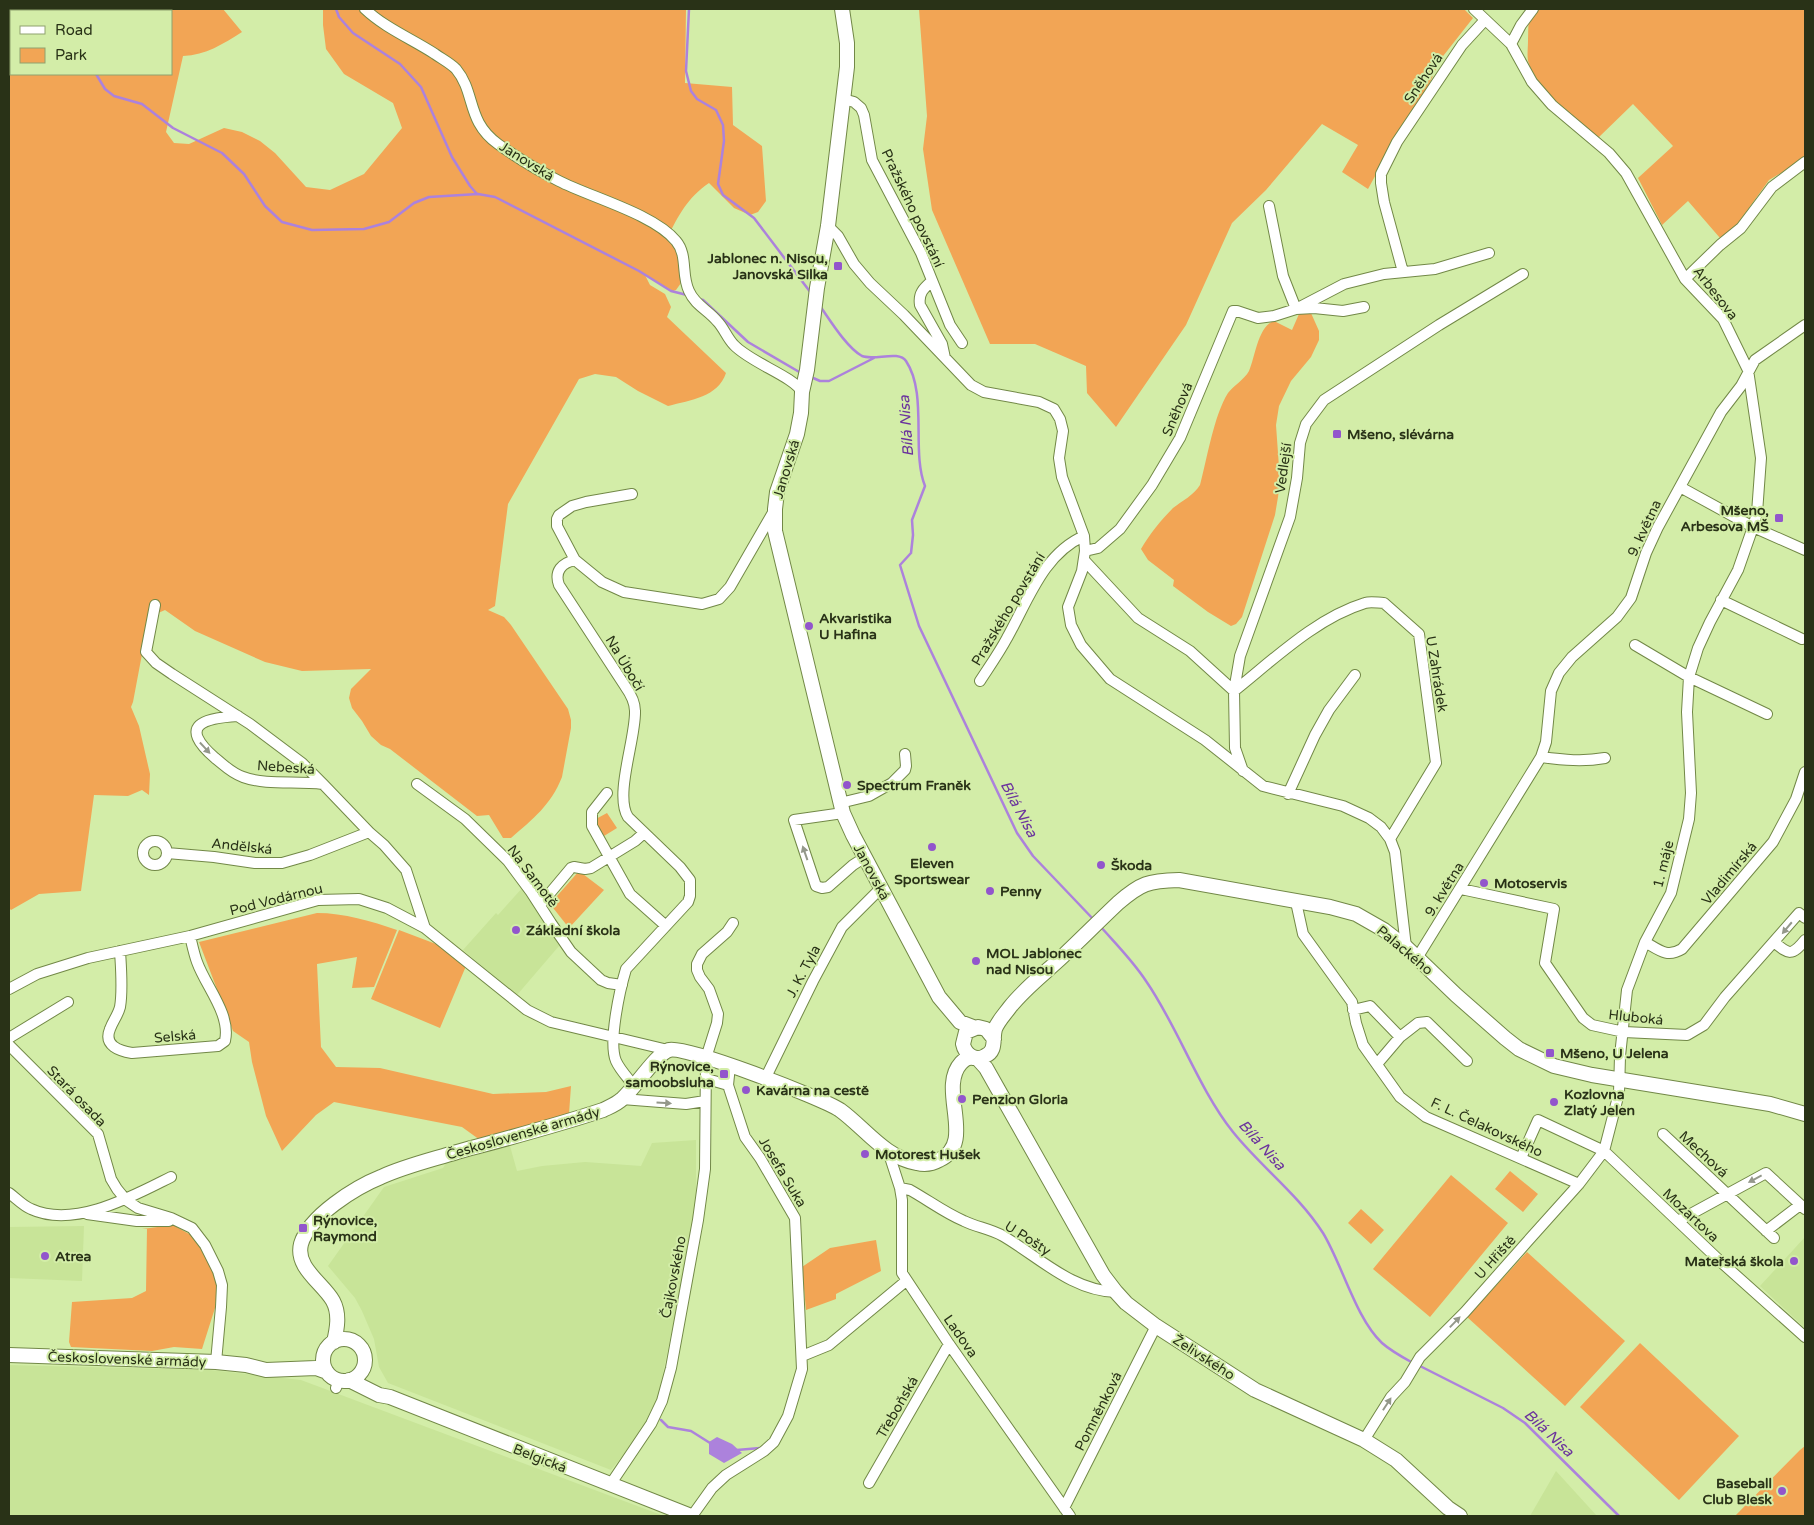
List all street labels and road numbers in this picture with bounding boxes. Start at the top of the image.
street label: Sněhová [1400,50,1446,107]
street label: Janovská [496,138,557,185]
street label: Pražského povstání [878,146,948,271]
street label: Arbesova [1690,263,1742,323]
street label: Sněhová [1158,380,1196,439]
street label: Janovská [769,438,804,501]
street label: Vedlejší [1272,441,1296,494]
street label: 9. května [1624,497,1665,559]
street label: Pražského povstání [968,549,1049,669]
street label: Na Úbočí [601,633,648,694]
street label: U Zahrádek [1422,635,1451,714]
street label: Nebeská [257,757,315,778]
street label: Andělská [211,835,273,858]
street label: Vladimírská [1698,838,1761,908]
street label: 1. máje [1649,839,1678,890]
street label: Janovská [850,841,893,903]
street label: Na Samotě [504,842,562,911]
street label: 9. května [1421,859,1468,920]
street label: Pod Vodárnou [228,880,324,919]
street label: Palackého [1373,922,1436,979]
street label: J. K. Tyla [783,942,824,1000]
street label: Hluboká [1608,1006,1664,1029]
street label: Selská [153,1026,197,1047]
street label: Stará osada [43,1062,110,1130]
street label: F. L. Čelakovského [1428,1094,1545,1161]
street label: Československé armády [445,1103,602,1164]
street label: Mechová [1676,1127,1732,1181]
street label: Josefa Suka [755,1134,810,1210]
street label: Mozartova [1659,1185,1722,1246]
street label: U Pošty [1001,1218,1054,1260]
street label: U Hřiště [1471,1232,1520,1283]
street label: Čajkovského [657,1234,690,1320]
street label: Ladova [940,1312,981,1361]
street label: Želivského [1170,1331,1238,1384]
street label: Československé armády [47,1348,207,1371]
street label: Pomněnková [1071,1369,1126,1454]
street label: Třeboňská [873,1373,922,1441]
street label: Belgická [511,1440,569,1476]

